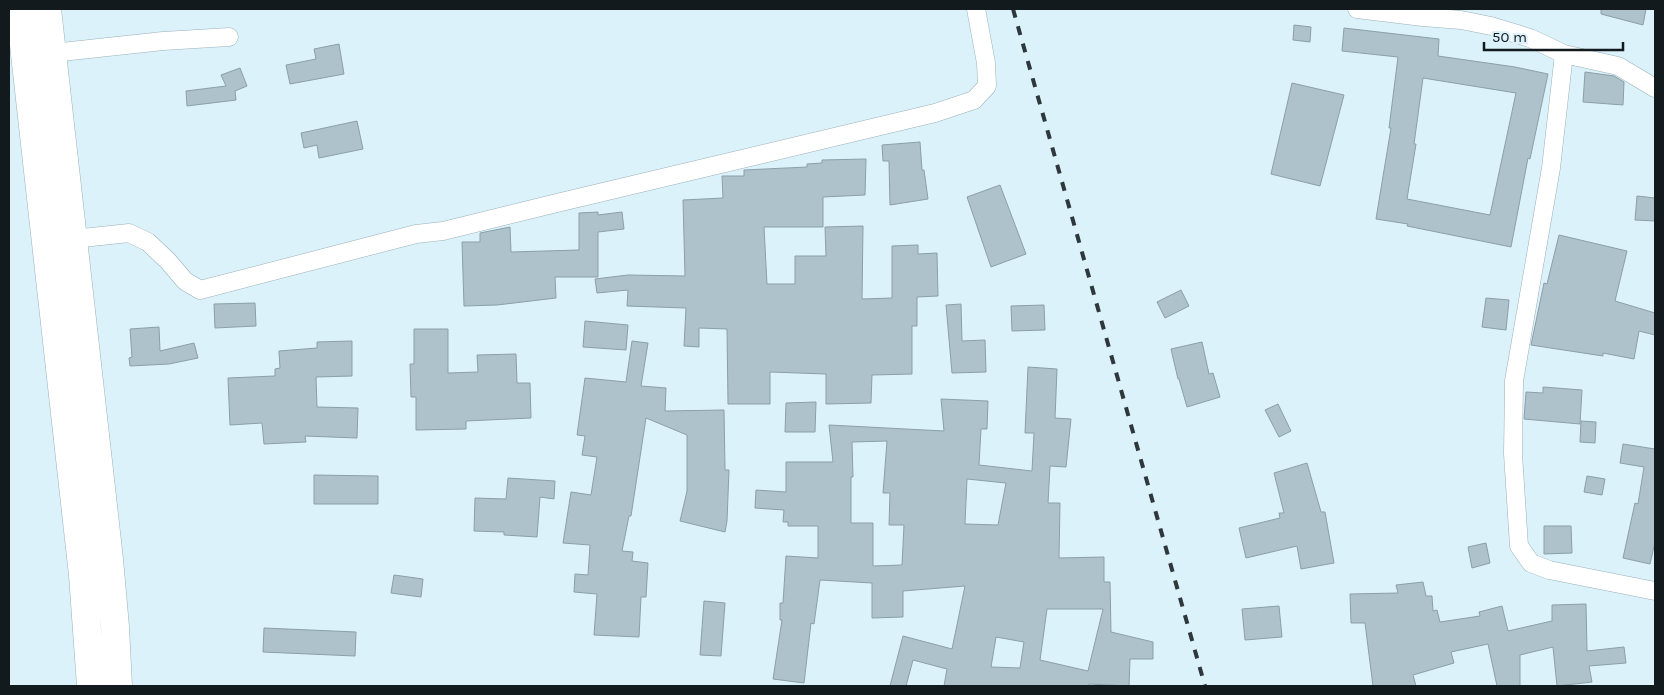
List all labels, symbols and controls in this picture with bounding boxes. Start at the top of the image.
scale bar [1484,20,1623,52]
text: 50 m [1492,28,1527,46]

